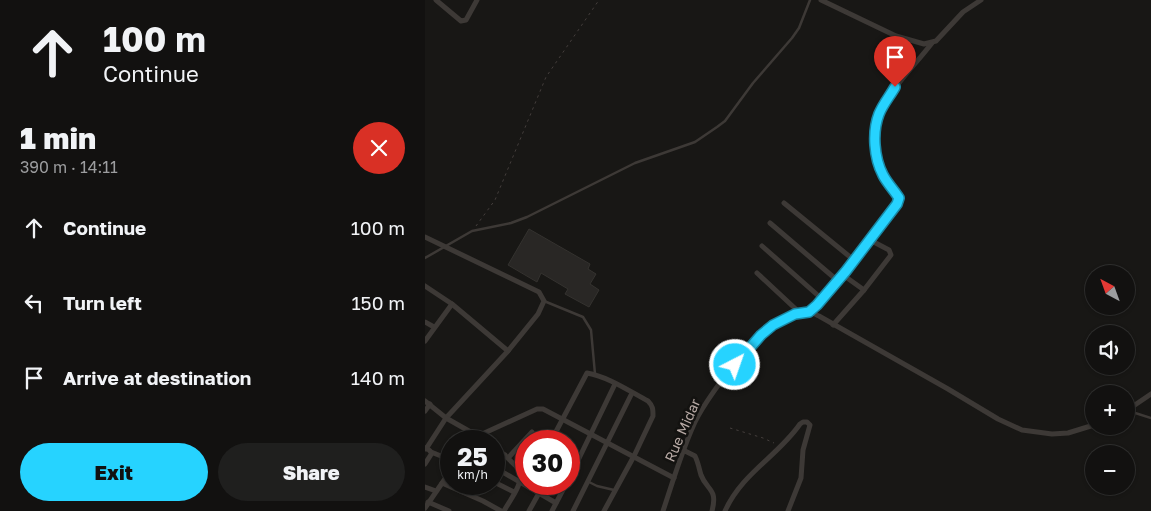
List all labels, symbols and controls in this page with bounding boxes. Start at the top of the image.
text: 100 m [103,18,206,60]
icon: ahead [20,20,85,85]
pin [874,36,916,87]
icon: arrive [881,43,909,71]
text: Continue [103,60,199,87]
text: 1 min [20,120,96,156]
button: close [353,122,405,174]
text: 390 m · 14:11 [20,157,118,177]
icon: ahead [20,214,48,242]
text: Continue [63,216,146,239]
text: 100 m [351,216,405,239]
north arrow [1085,265,1135,315]
map controls [1085,265,1135,495]
icon: left [20,289,48,317]
text: Turn left [63,291,142,314]
text: 150 m [351,291,405,314]
button: sound [1085,325,1135,375]
position arrow [708,338,760,390]
icon: arrive [20,364,48,392]
text: Arrive at destination [63,366,251,389]
text: 140 m [351,366,405,389]
button: + [1085,385,1135,435]
street label: Rue Midar [661,395,704,464]
speed limit sign: 30 [515,430,580,495]
text: 25 [457,441,488,472]
button: Exit [20,443,208,501]
button: Share [218,443,405,501]
button: − [1085,445,1135,495]
text: km/h [457,467,488,482]

